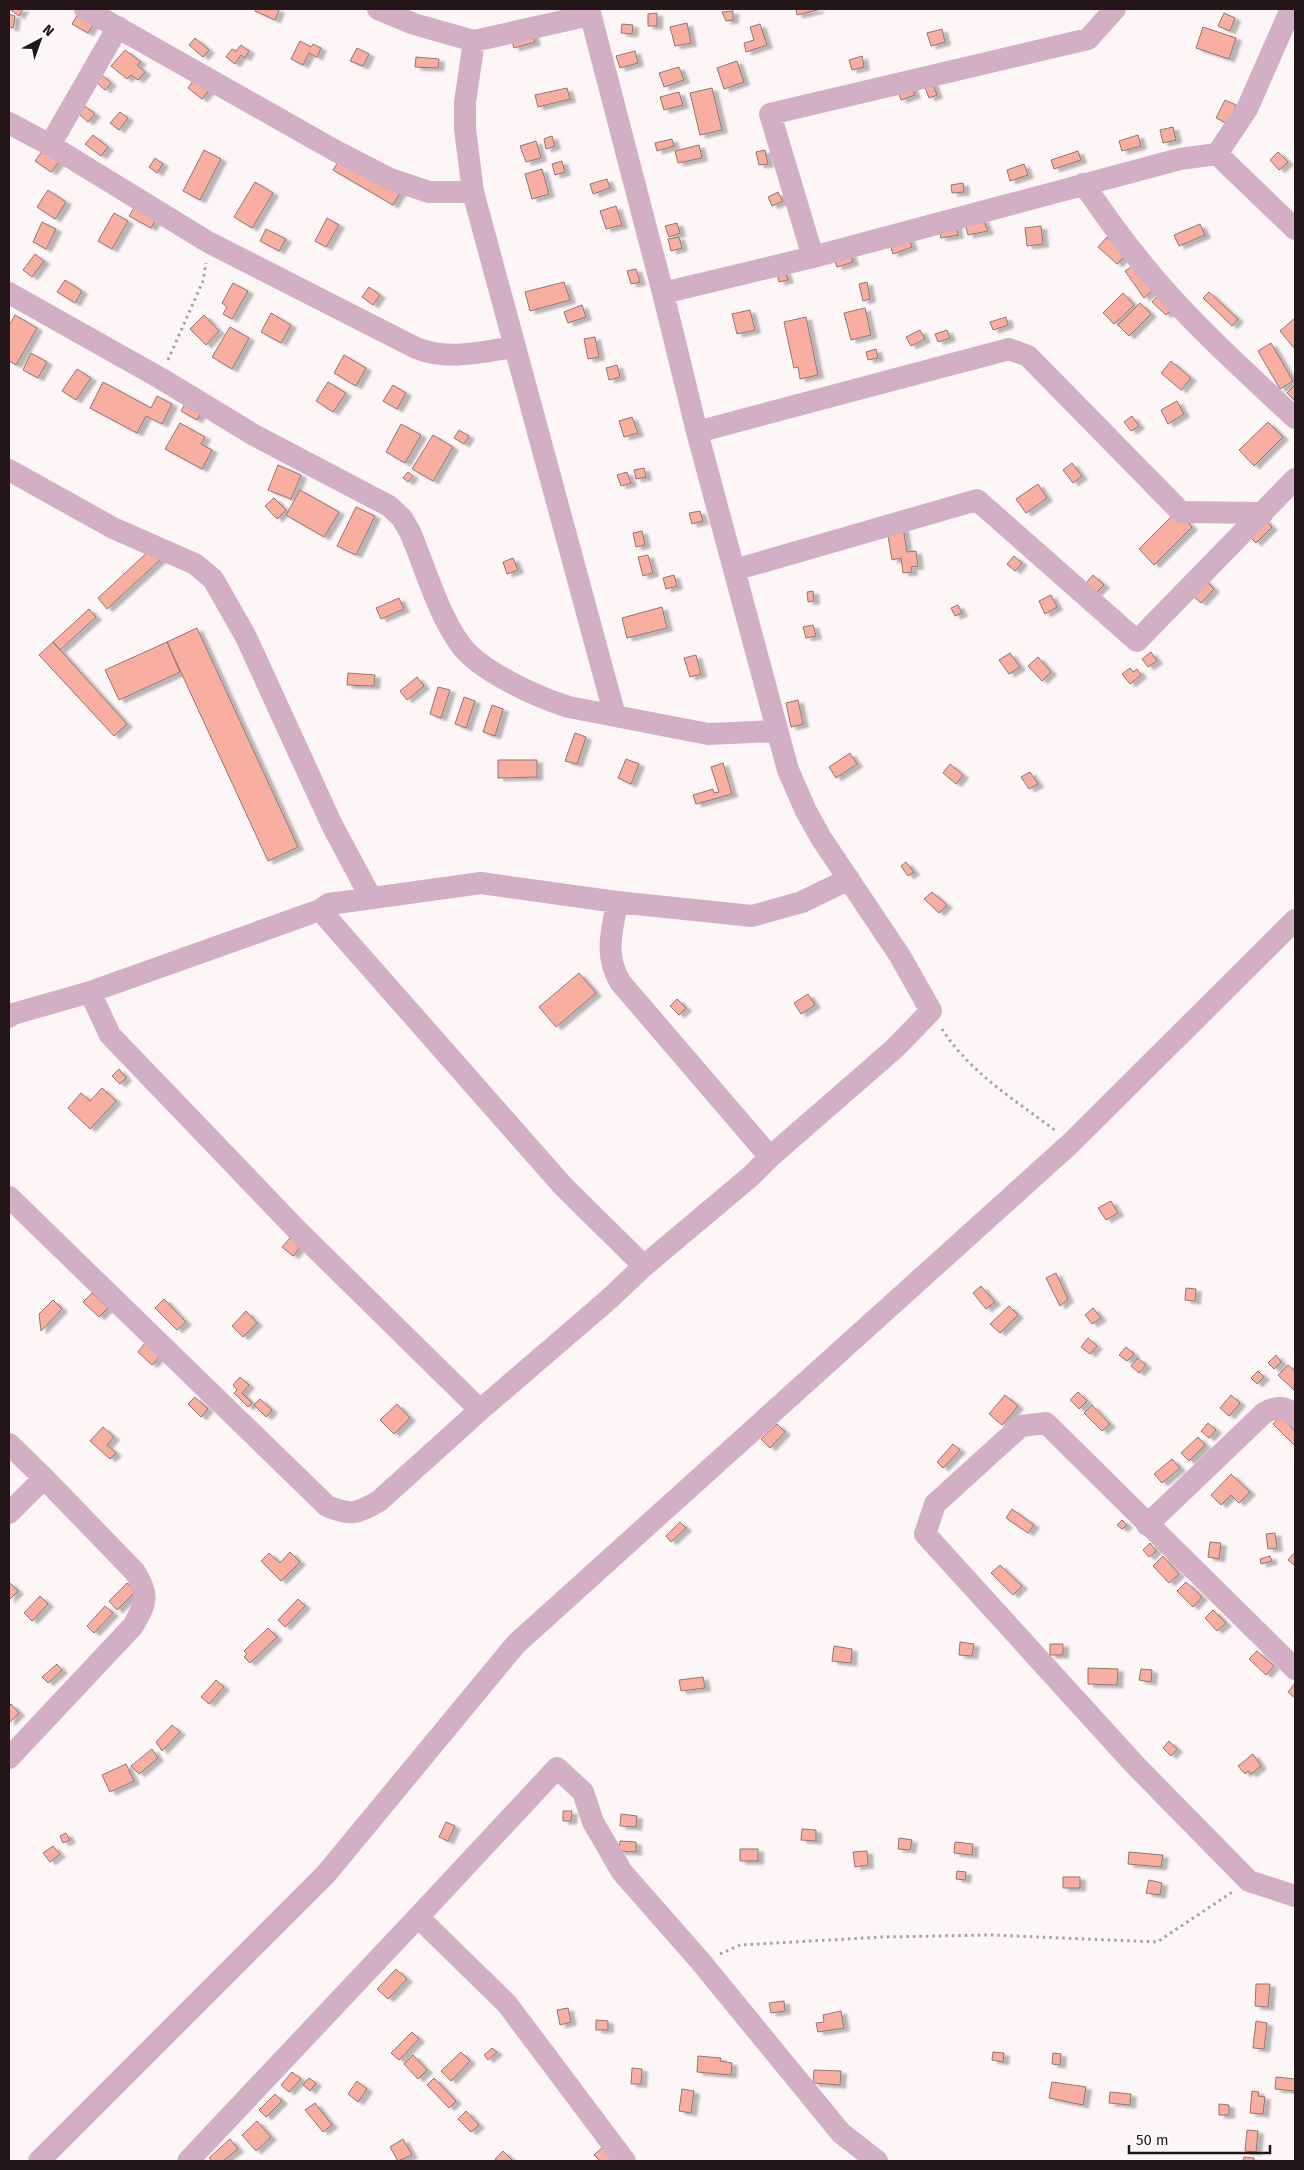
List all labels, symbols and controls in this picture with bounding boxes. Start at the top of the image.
north arrow [15,15,65,65]
text: N [39,21,57,40]
scale bar [1129,2122,1270,2154]
text: 50 m [1136,2131,1169,2149]

